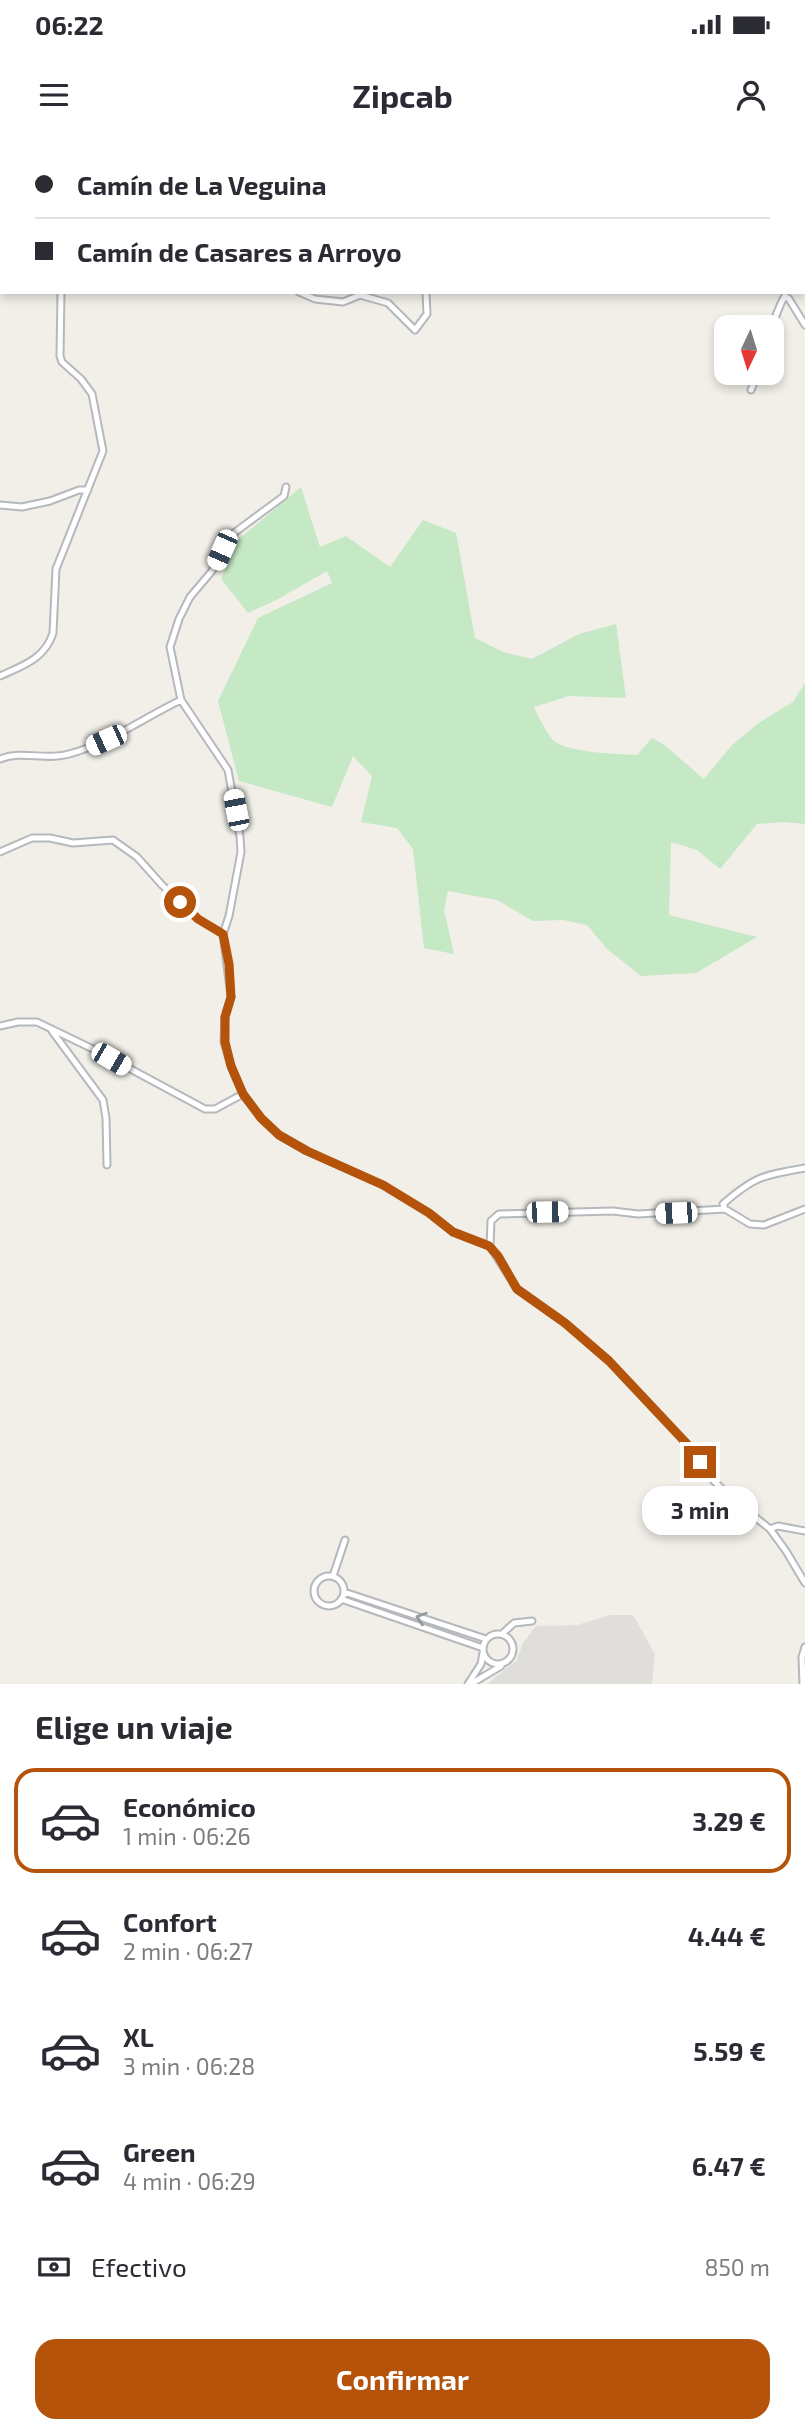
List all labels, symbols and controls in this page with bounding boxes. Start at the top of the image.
text: 06:22 [35,9,104,40]
icon: menu [35,76,73,114]
text: Zipcab [352,76,453,114]
icon: person [732,76,770,114]
text: Camín de La Veguina [77,169,327,200]
text: Camín de Casares a Arroyo [77,236,402,267]
north arrow [714,315,784,385]
map controls [714,315,784,385]
car [204,527,241,573]
car [83,722,130,758]
car [222,787,251,833]
route start [164,886,196,918]
car [88,1039,135,1079]
car [526,1201,569,1223]
car [655,1202,698,1224]
route end [684,1446,716,1478]
callout: 3 min [642,1486,758,1536]
text: 3 min [671,1496,729,1524]
one-way arrow [416,1612,428,1626]
text: Elige un viaje [35,1707,233,1745]
icon: car [39,1789,102,1852]
text: Económico [123,1791,256,1822]
text: 3.29 € [692,1805,766,1836]
text: 1 min · 06:26 [123,1822,251,1850]
icon: car [39,1904,102,1967]
text: Confort [123,1906,217,1937]
text: 4.44 € [688,1920,766,1951]
text: 2 min · 06:27 [123,1937,253,1965]
icon: car [39,2019,102,2082]
text: XL [123,2021,154,2052]
text: 5.59 € [693,2035,766,2066]
text: 3 min · 06:28 [123,2052,255,2080]
icon: car [39,2134,102,2197]
text: Green [123,2136,196,2167]
text: 6.47 € [692,2150,766,2181]
text: 4 min · 06:29 [123,2167,256,2195]
icon: cash [35,2248,73,2286]
text: Efectivo [91,2251,187,2282]
text: 850 m [705,2253,770,2281]
button: Confirmar [35,2339,770,2419]

